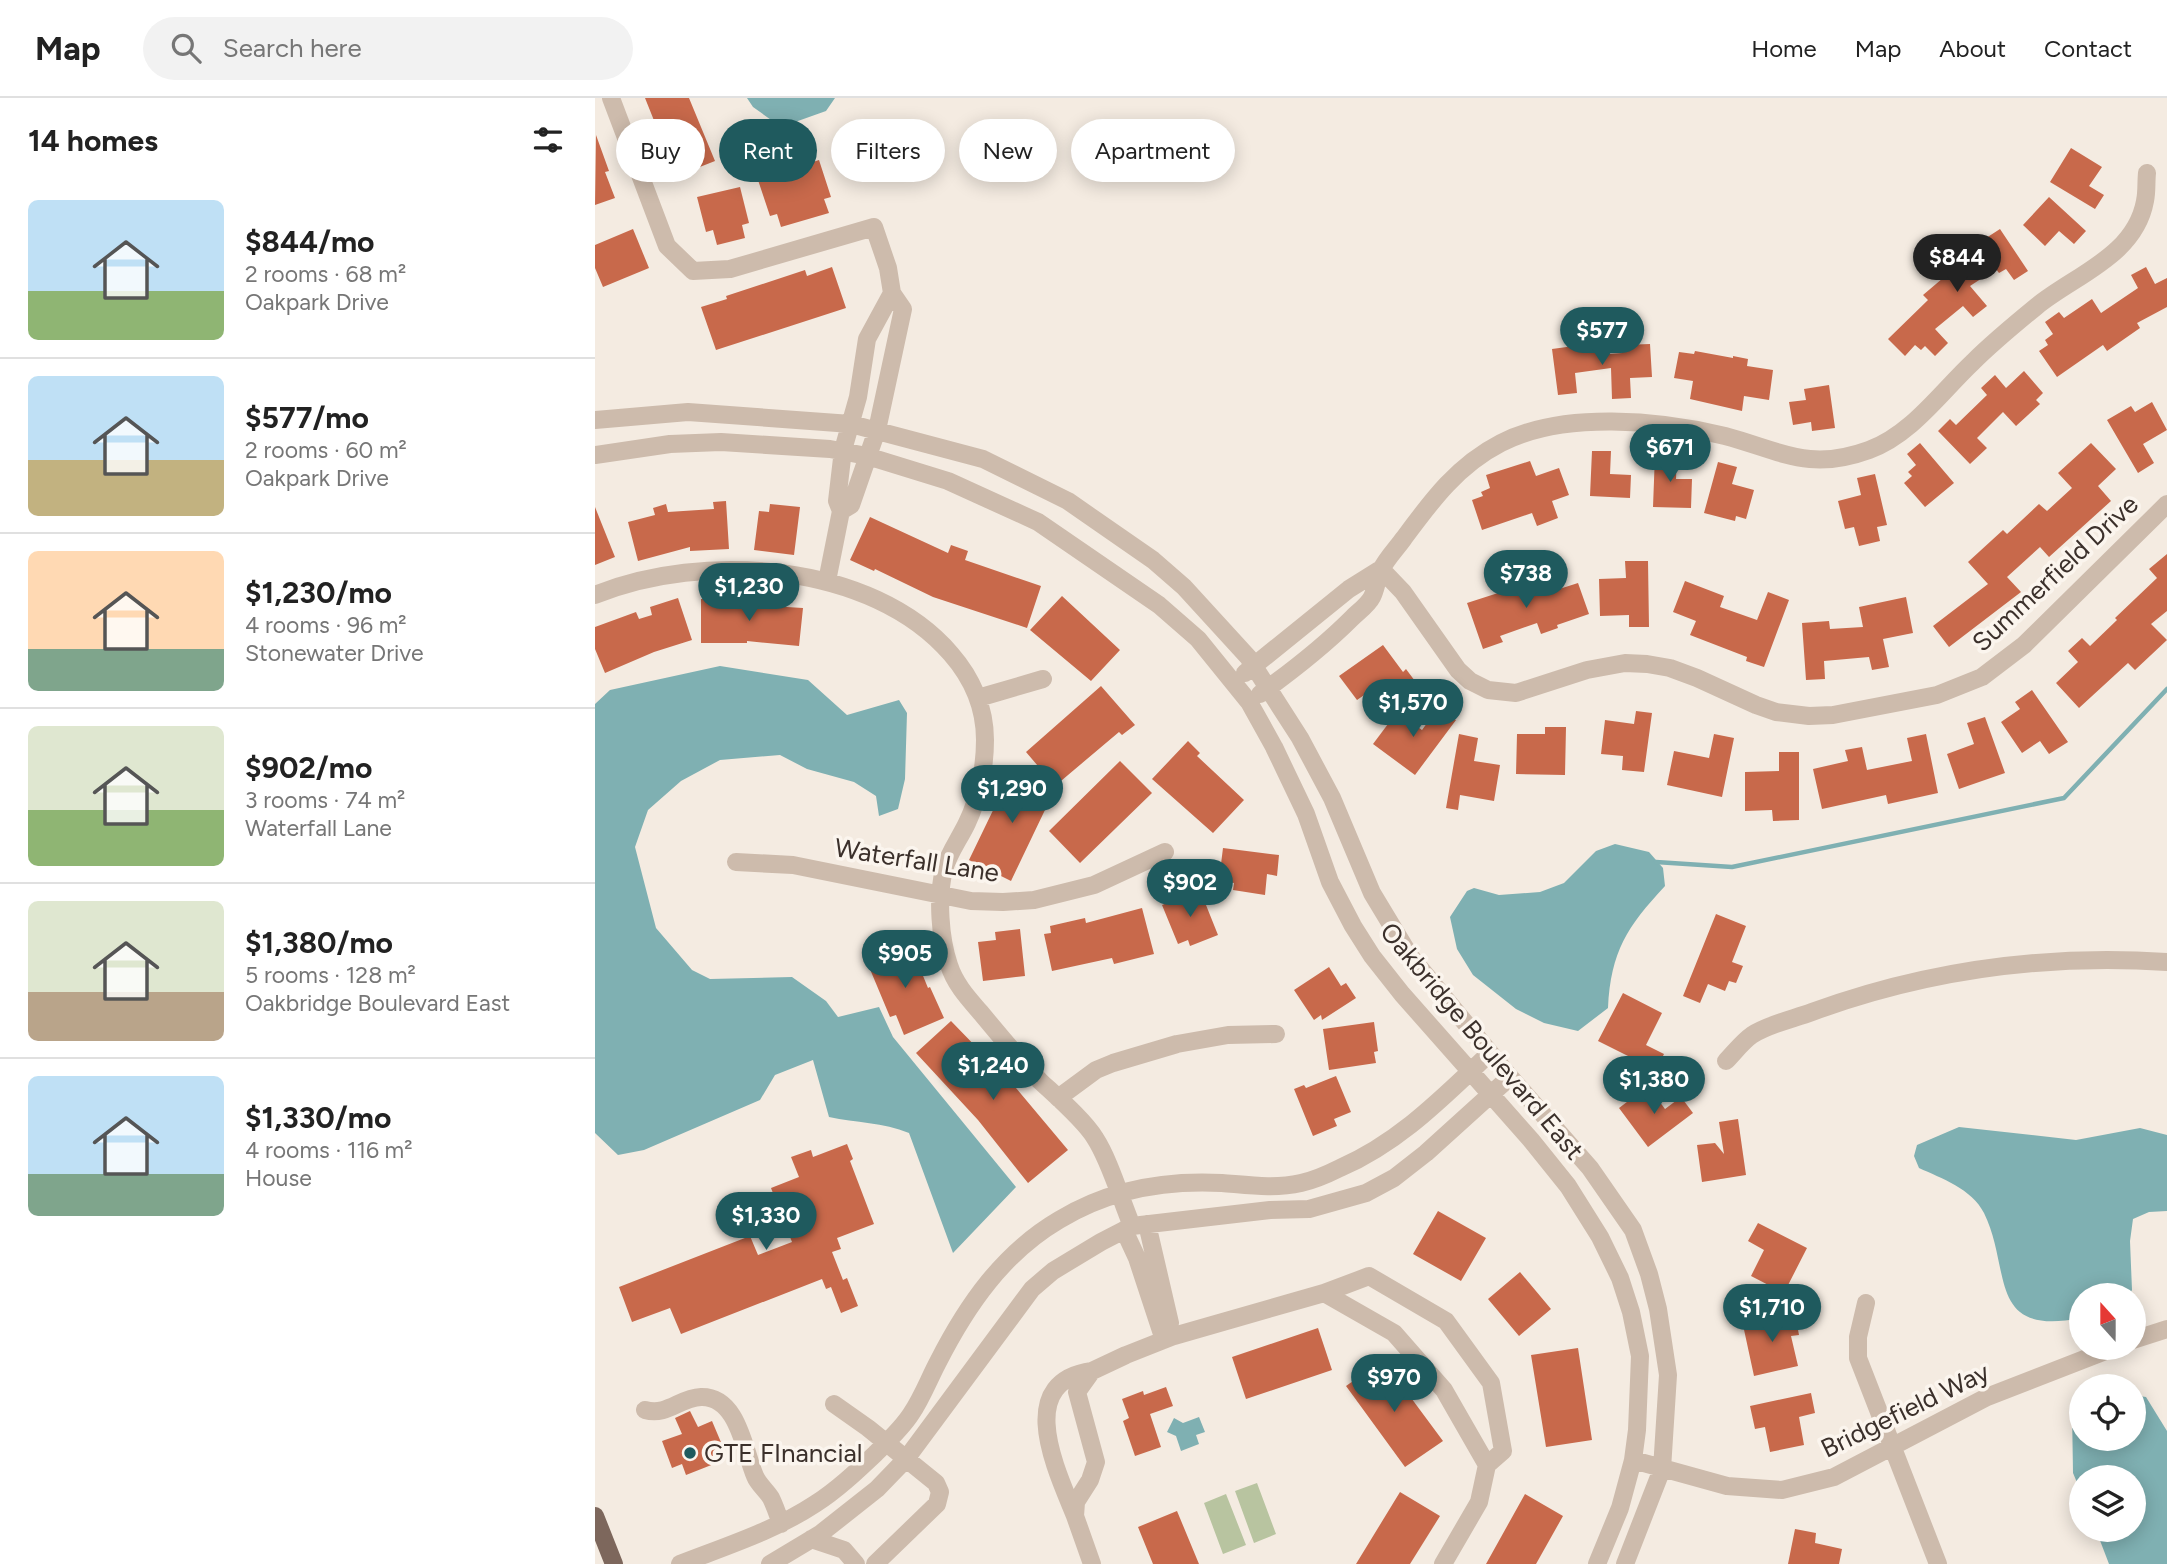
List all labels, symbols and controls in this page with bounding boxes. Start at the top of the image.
search box [143,17,633,80]
text: Map [35,29,101,68]
icon: search [167,29,205,67]
text: Search here [223,32,362,64]
text: Home [1751,34,1817,63]
text: Map [1855,34,1901,63]
text: About [1939,34,2006,63]
text: Contact [2044,34,2132,63]
chip: Buy [616,119,705,182]
chip: Rent [719,119,817,182]
chip: Filters [831,119,945,182]
chip: New [959,119,1057,182]
chip: Apartment [1071,119,1235,182]
icon: filters [529,121,567,159]
text: 14 homes [28,122,158,159]
text: $844/mo [245,223,375,260]
icon: home [84,228,168,312]
pin: $844 [1916,234,1998,294]
text: $844 [1929,243,1985,271]
text: 2 rooms · 68 m² [245,260,406,288]
text: Oakpark Drive [245,288,389,316]
pin: $577 [1561,308,1643,367]
text: $577 [1576,316,1628,344]
text: $577/mo [245,399,369,436]
icon: home [84,404,168,488]
pin: $671 [1629,424,1711,484]
text: $671 [1646,433,1694,461]
text: 2 rooms · 60 m² [245,436,407,464]
text: Oakpark Drive [245,464,389,492]
street label: Summerfield Drive [1965,488,2145,658]
pin: $738 [1485,550,1567,610]
text: $738 [1500,559,1552,587]
pin: $1,230 [692,564,806,623]
text: $1,230 [714,572,784,600]
text: $1,230/mo [245,574,392,611]
icon: home [84,579,168,663]
text: 4 rooms · 96 m² [245,611,407,639]
text: Stonewater Drive [245,639,424,667]
pin: $1,570 [1356,680,1470,739]
text: $1,570 [1378,688,1448,716]
text: $902/mo [245,749,372,786]
icon: home [84,754,168,838]
pin: $1,290 [955,766,1069,825]
text: $1,290 [977,774,1047,802]
text: 3 rooms · 74 m² [245,786,405,814]
text: Waterfall Lane [245,814,392,842]
street label: Waterfall Lane [833,831,1001,889]
pin: $902 [1149,860,1231,919]
text: $902 [1163,868,1217,896]
street label: Oakbridge Boulevard East [1373,916,1591,1166]
text: $1,380/mo [245,924,393,961]
icon: home [84,929,168,1013]
pin: $905 [864,930,946,990]
text: $905 [878,939,932,967]
text: 5 rooms · 128 m² [245,961,416,989]
text: Oakbridge Boulevard East [245,989,510,1017]
pin: $1,240 [936,1042,1050,1102]
text: $1,240 [957,1051,1029,1079]
pin: $1,380 [1597,1056,1711,1116]
text: $1,380 [1619,1065,1689,1093]
text: $1,330/mo [245,1099,391,1136]
icon: home [84,1104,168,1188]
text: 4 rooms · 116 m² [245,1136,413,1164]
text: House [245,1164,312,1192]
pin: $1,330 [709,1192,823,1252]
text: $1,330 [732,1201,800,1229]
north arrow [2069,1283,2145,1360]
map controls [2069,1283,2146,1542]
pin: $1,710 [1715,1284,1829,1344]
text: $1,710 [1739,1293,1805,1321]
pin: $970 [1353,1354,1435,1414]
street label: Bridgefield Way [1816,1355,1995,1465]
text: $970 [1367,1363,1421,1391]
button: locate [2069,1374,2146,1451]
place label: GTE FInancial [704,1437,862,1469]
marker: GTE FInancial [682,1445,698,1461]
button: layers [2069,1465,2146,1542]

